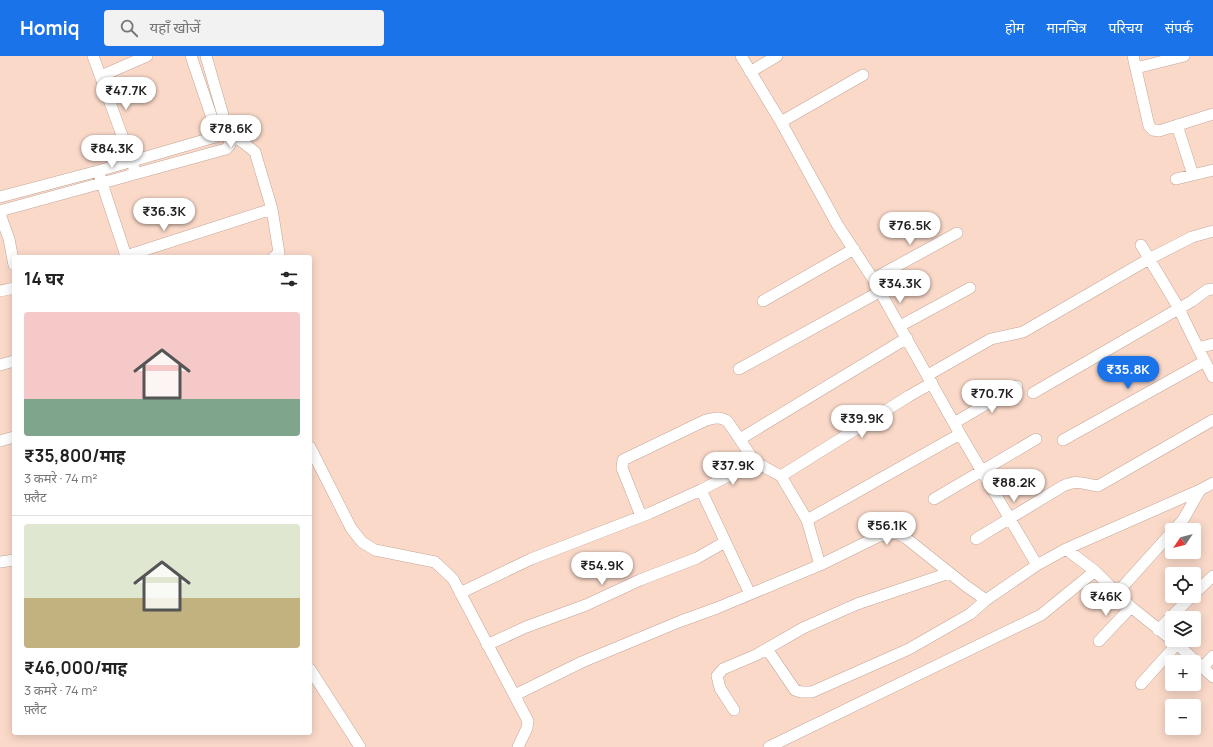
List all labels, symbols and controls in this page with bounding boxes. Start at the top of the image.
search box [104,10,384,46]
text: Homiq [20,15,80,41]
icon: search [118,17,140,39]
text: यहाँ खोजें [150,17,200,38]
text: होम [1005,18,1024,37]
text: मानचित्र [1046,18,1087,37]
text: परिचय [1109,18,1143,37]
text: संपर्क [1165,18,1193,37]
pin: ₹47.7K [93,77,159,111]
text: ₹47.7K [105,81,147,99]
pin: ₹78.6K [198,115,264,149]
text: ₹78.6K [209,119,253,137]
pin: ₹84.3K [79,135,145,169]
text: ₹84.3K [90,139,134,157]
pin: ₹36.3K [131,198,197,232]
text: ₹36.3K [142,202,186,220]
pin: ₹76.5K [877,212,943,246]
text: ₹76.5K [888,216,932,234]
text: 14 घर [24,267,64,290]
icon: filters [278,268,300,290]
pin: ₹34.3K [867,270,933,304]
text: ₹34.3K [878,274,922,292]
icon: home [126,338,198,410]
pin: ₹35.8K [1095,356,1161,390]
text: ₹35.8K [1106,360,1150,378]
pin: ₹70.7K [959,380,1025,414]
text: ₹70.7K [971,384,1013,402]
pin: ₹39.9K [829,405,895,439]
text: ₹39.9K [840,409,884,427]
text: ₹35,800/माह [24,444,125,467]
pin: ₹37.9K [700,452,766,486]
text: ₹37.9K [712,456,754,474]
text: 3 कमरे · 74 m² [24,469,98,487]
pin: ₹88.2K [981,469,1047,503]
text: ₹88.2K [992,473,1036,491]
text: फ़्लैट [24,488,47,506]
pin: ₹56.1K [854,512,920,546]
text: ₹56.1K [867,516,907,534]
north arrow [1165,523,1201,559]
map controls [1165,523,1201,735]
icon: home [126,550,198,622]
pin: ₹54.9K [569,552,635,586]
text: ₹54.9K [580,556,624,574]
button: locate [1165,567,1201,603]
pin: ₹46K [1082,583,1130,617]
text: ₹46K [1090,587,1122,605]
button: layers [1165,611,1201,647]
button: + [1165,655,1201,691]
text: ₹46,000/माह [24,656,127,679]
text: 3 कमरे · 74 m² [24,681,98,699]
button: − [1165,699,1201,735]
text: फ़्लैट [24,700,47,718]

